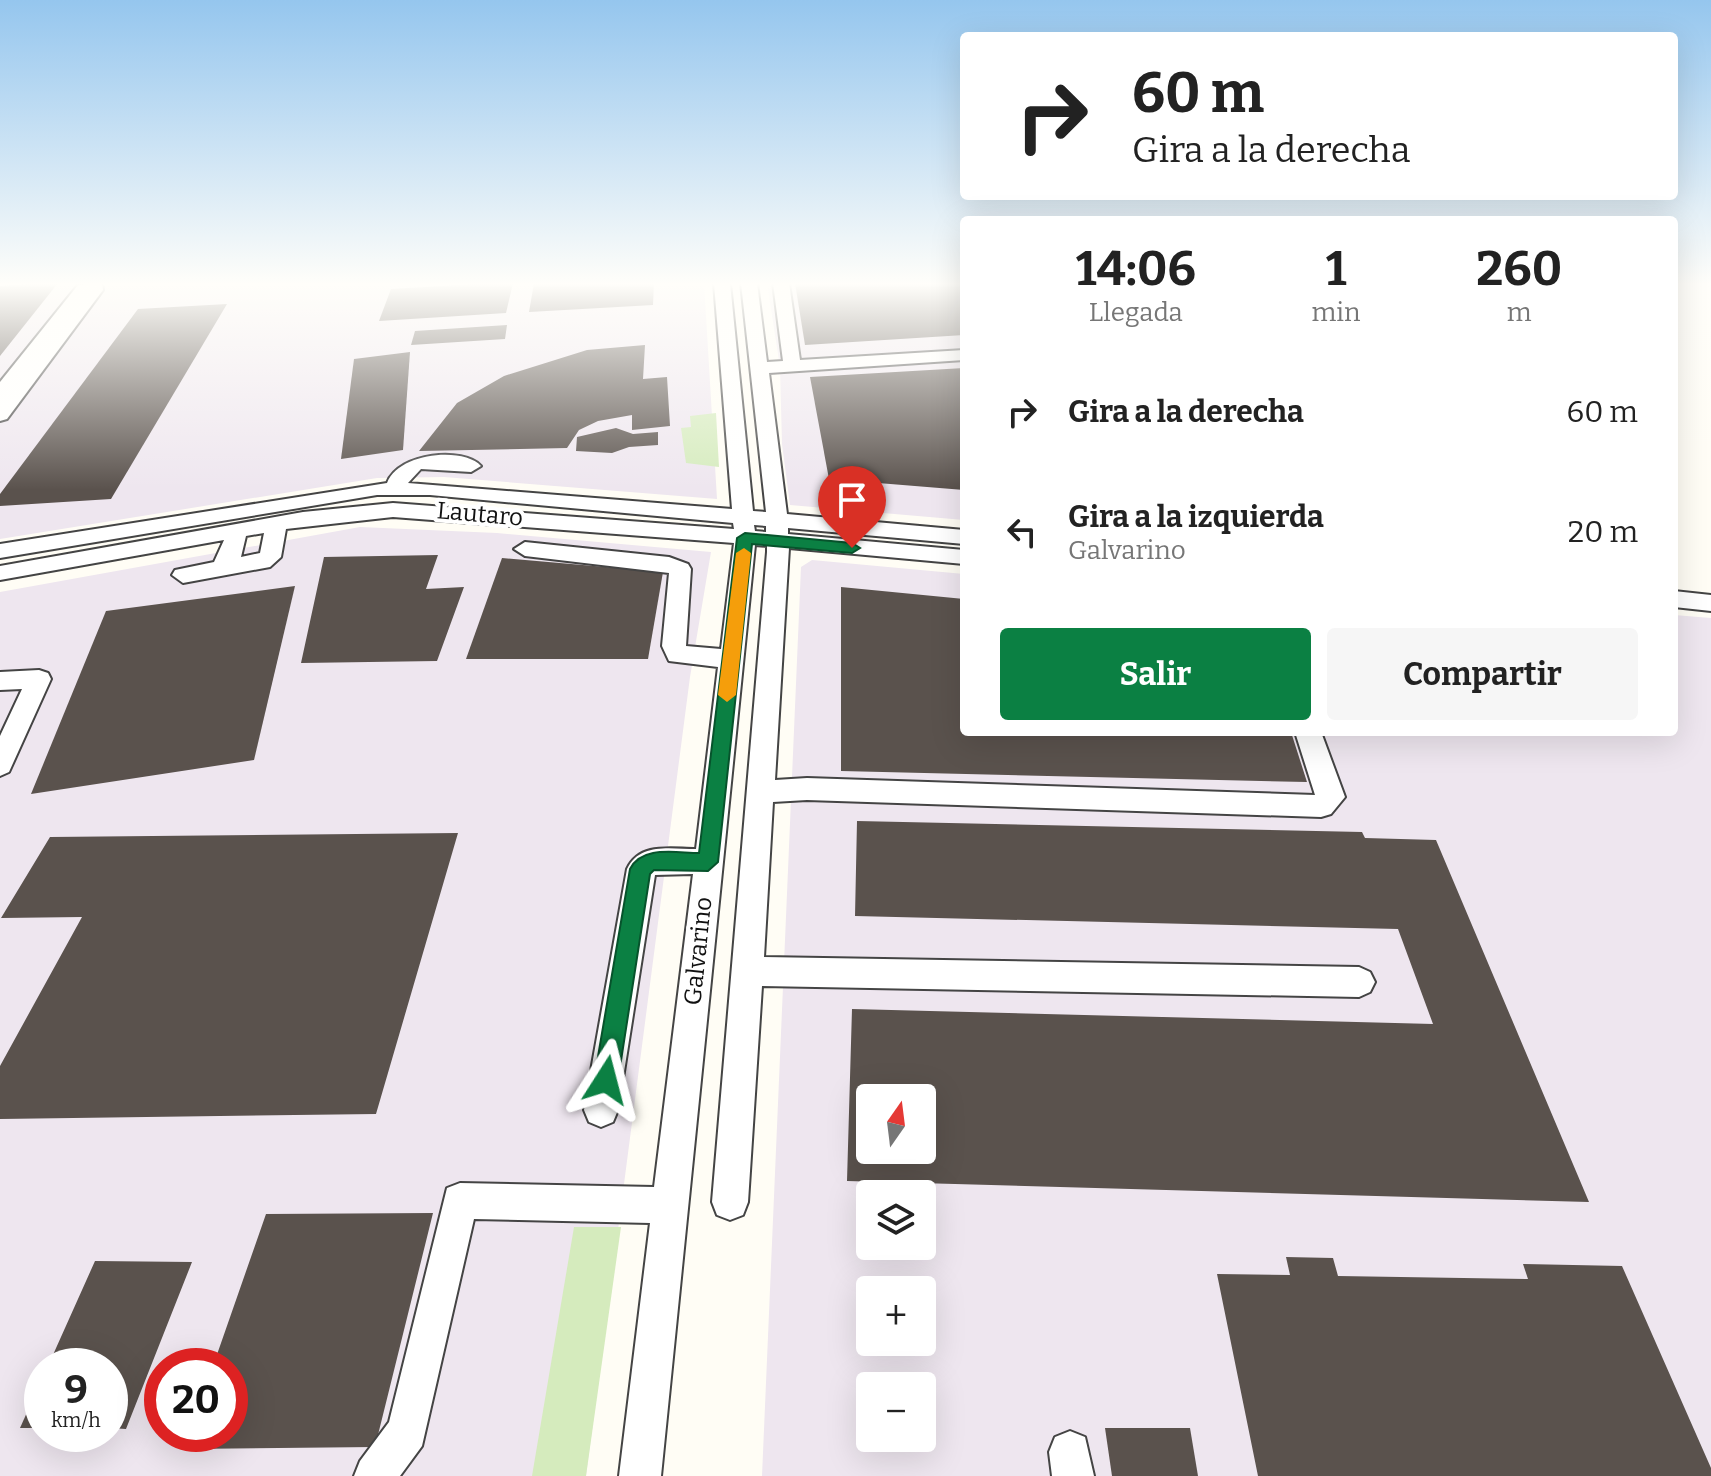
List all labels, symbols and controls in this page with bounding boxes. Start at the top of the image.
text: 60 m [1132,60,1264,127]
icon: right [1000,64,1104,168]
text: Gira a la derecha [1132,128,1410,172]
text: 14:06 [1076,240,1196,298]
text: 1 [1326,240,1346,298]
text: 260 [1476,240,1562,298]
text: Llegada [1089,297,1183,328]
text: min [1312,297,1361,328]
text: m [1507,297,1532,328]
icon: right [1000,390,1044,434]
text: Gira a la derecha [1068,394,1304,430]
text: 60 m [1567,394,1638,430]
pin [818,466,886,548]
icon: arrive [830,478,874,522]
street label: Lautaro [436,496,524,532]
text: Gira a la izquierda [1068,499,1324,535]
icon: left [1000,510,1044,554]
text: 20 m [1568,514,1638,550]
text: Galvarino [1068,535,1186,566]
button: Salir [1000,628,1311,720]
button: Compartir [1327,628,1638,720]
street label: Galvarino [678,895,718,1007]
position arrow [564,1038,648,1122]
north arrow [856,1084,936,1164]
map controls [856,1084,936,1452]
button: layers [856,1180,936,1260]
button: + [856,1276,936,1356]
speed limit sign: 20 [144,1348,248,1452]
text: 9 [64,1366,88,1414]
button: − [856,1372,936,1452]
text: km/h [51,1408,101,1432]

